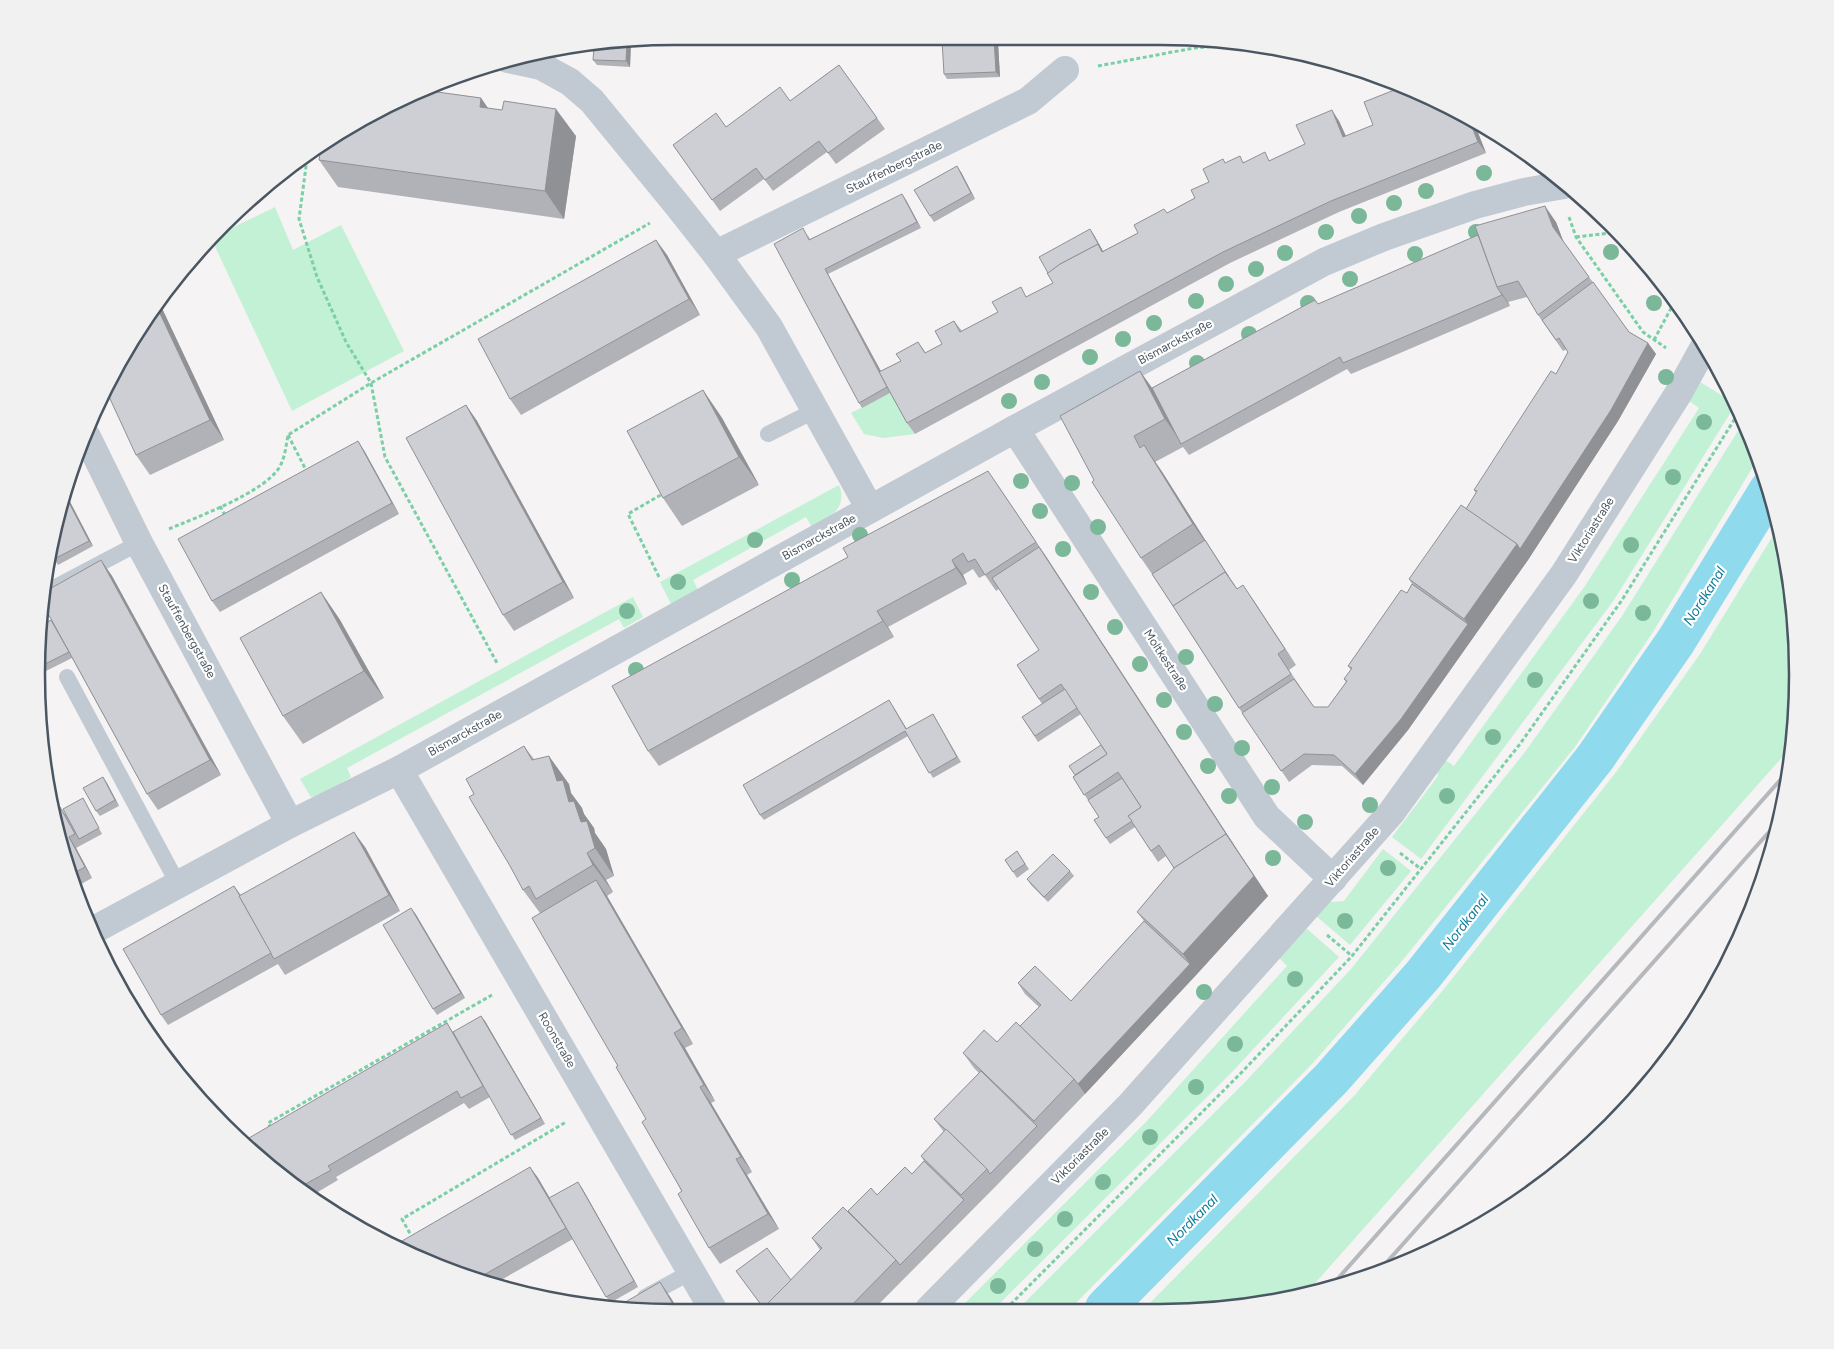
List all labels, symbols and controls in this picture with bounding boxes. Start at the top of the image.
street label: Stauffenbergstraße [844,137,945,196]
street label: Bismarckstraße [1135,316,1215,367]
street label: Viktoriastraße [1565,494,1617,566]
street label: Bismarckstraße [780,511,859,563]
water label: Nordkanal [1680,563,1730,629]
street label: Stauffenbergstraße [155,582,219,681]
street label: Moltkestraße [1141,627,1191,694]
street label: Bismarckstraße [426,707,505,759]
street label: Viktoriastraße [1322,824,1382,890]
water label: Nordkanal [1438,890,1493,954]
street label: Roonstraße [535,1010,579,1071]
street label: Viktoriastraße [1049,1124,1112,1187]
water label: Nordkanal [1163,1190,1222,1250]

